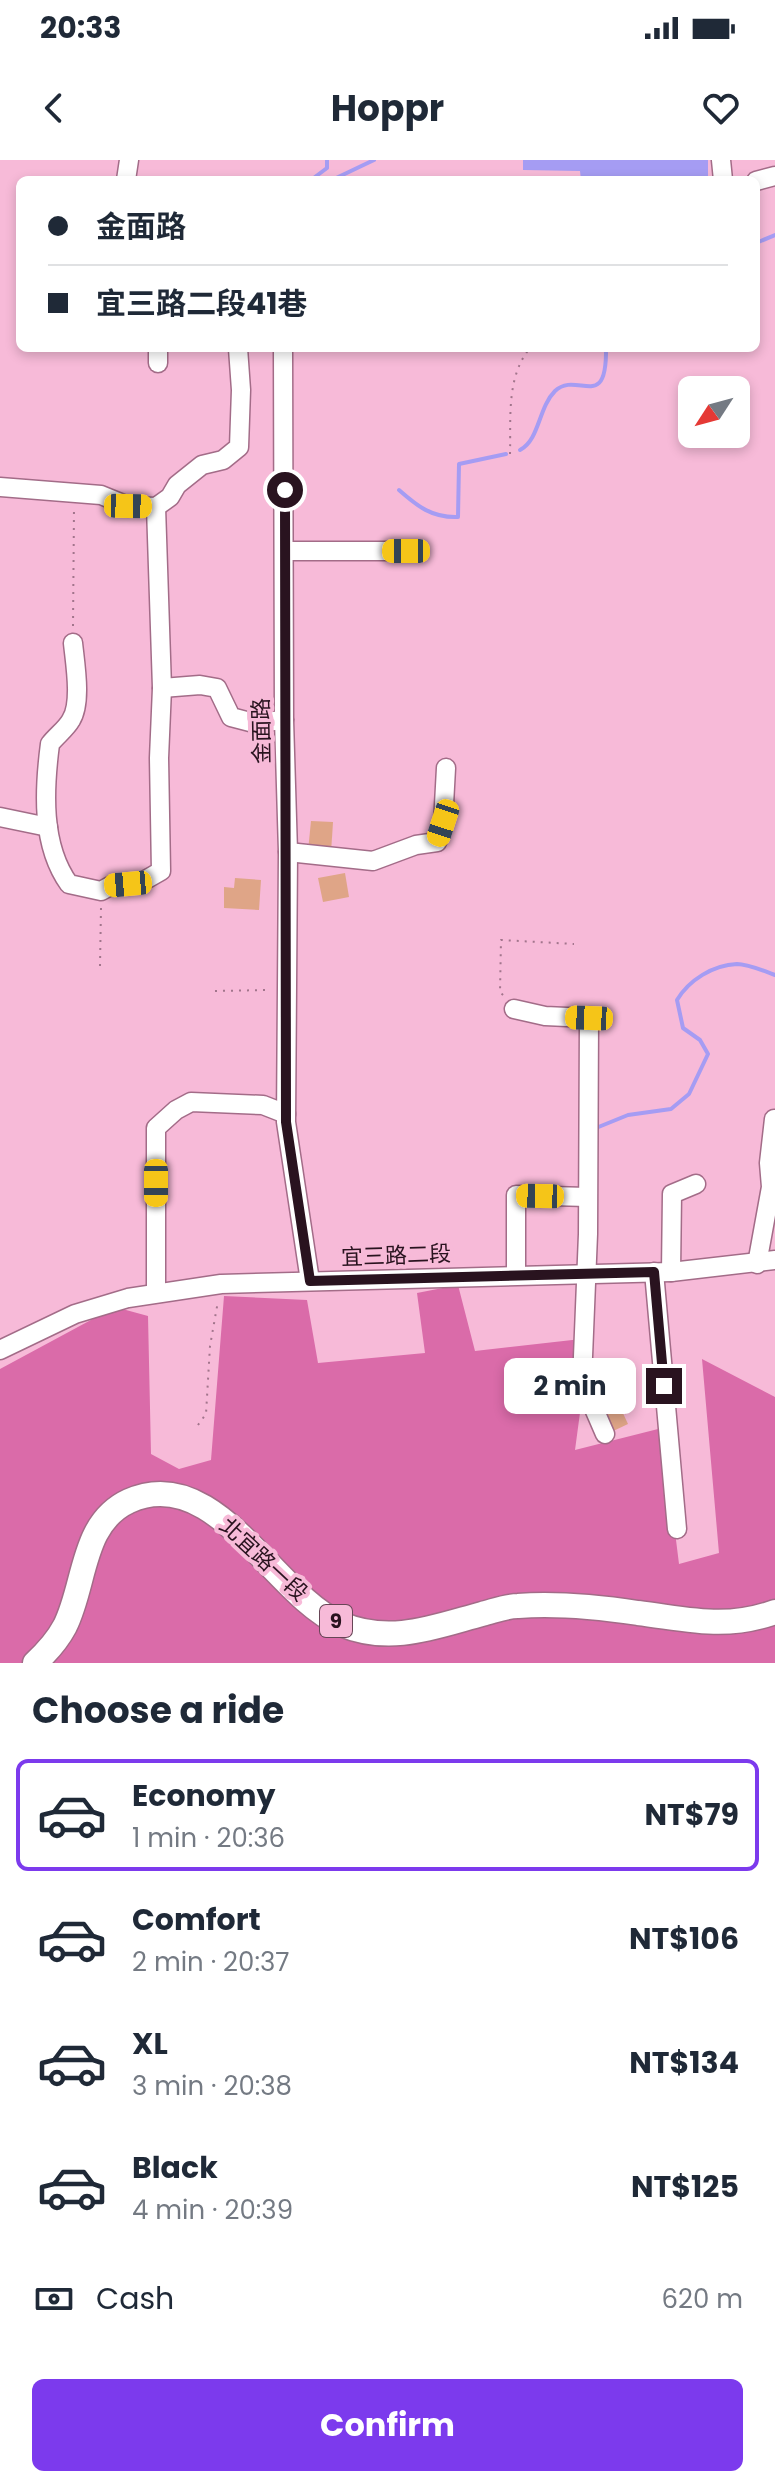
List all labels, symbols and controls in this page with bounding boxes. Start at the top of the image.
text: 20:33 [40,6,122,49]
text: Hoppr [331,83,444,134]
icon: back [32,86,76,130]
icon: heart [699,86,743,130]
text: 金面路 [96,205,186,248]
text: 宜三路二段41巷 [96,282,308,325]
north arrow [678,376,750,448]
map controls [678,376,750,448]
route start [267,472,303,508]
car [104,494,152,518]
car [382,539,430,563]
street label: 金面路 [245,698,278,764]
car [424,796,462,850]
car [103,870,153,898]
car [565,1005,613,1031]
car [144,1159,168,1207]
car [516,1184,564,1208]
street label: 宜三路二段 [341,1238,452,1273]
callout: 2 min [504,1358,636,1414]
text: 2 min [533,1368,607,1404]
route end [646,1368,682,1404]
street label: 北宜路一段 [213,1511,314,1608]
road number: 9 [320,1605,352,1637]
text: Choose a ride [32,1685,284,1736]
text: Economy [132,1774,276,1817]
icon: car [36,1779,108,1851]
text: NT$79 [644,1793,739,1836]
text: 1 min · 20:36 [132,1820,285,1856]
text: Comfort [132,1898,261,1941]
icon: car [36,1903,108,1975]
text: NT$106 [629,1917,739,1960]
text: 2 min · 20:37 [132,1944,289,1980]
text: XL [132,2022,168,2065]
icon: car [36,2027,108,2099]
text: NT$134 [629,2041,739,2084]
text: 3 min · 20:38 [132,2068,292,2104]
text: Black [132,2146,218,2189]
icon: car [36,2151,108,2223]
text: NT$125 [631,2165,739,2208]
text: 4 min · 20:39 [132,2192,293,2228]
icon: cash [32,2277,76,2321]
text: Cash [96,2277,174,2320]
text: 620 m [661,2281,743,2317]
button: Confirm [32,2379,743,2471]

